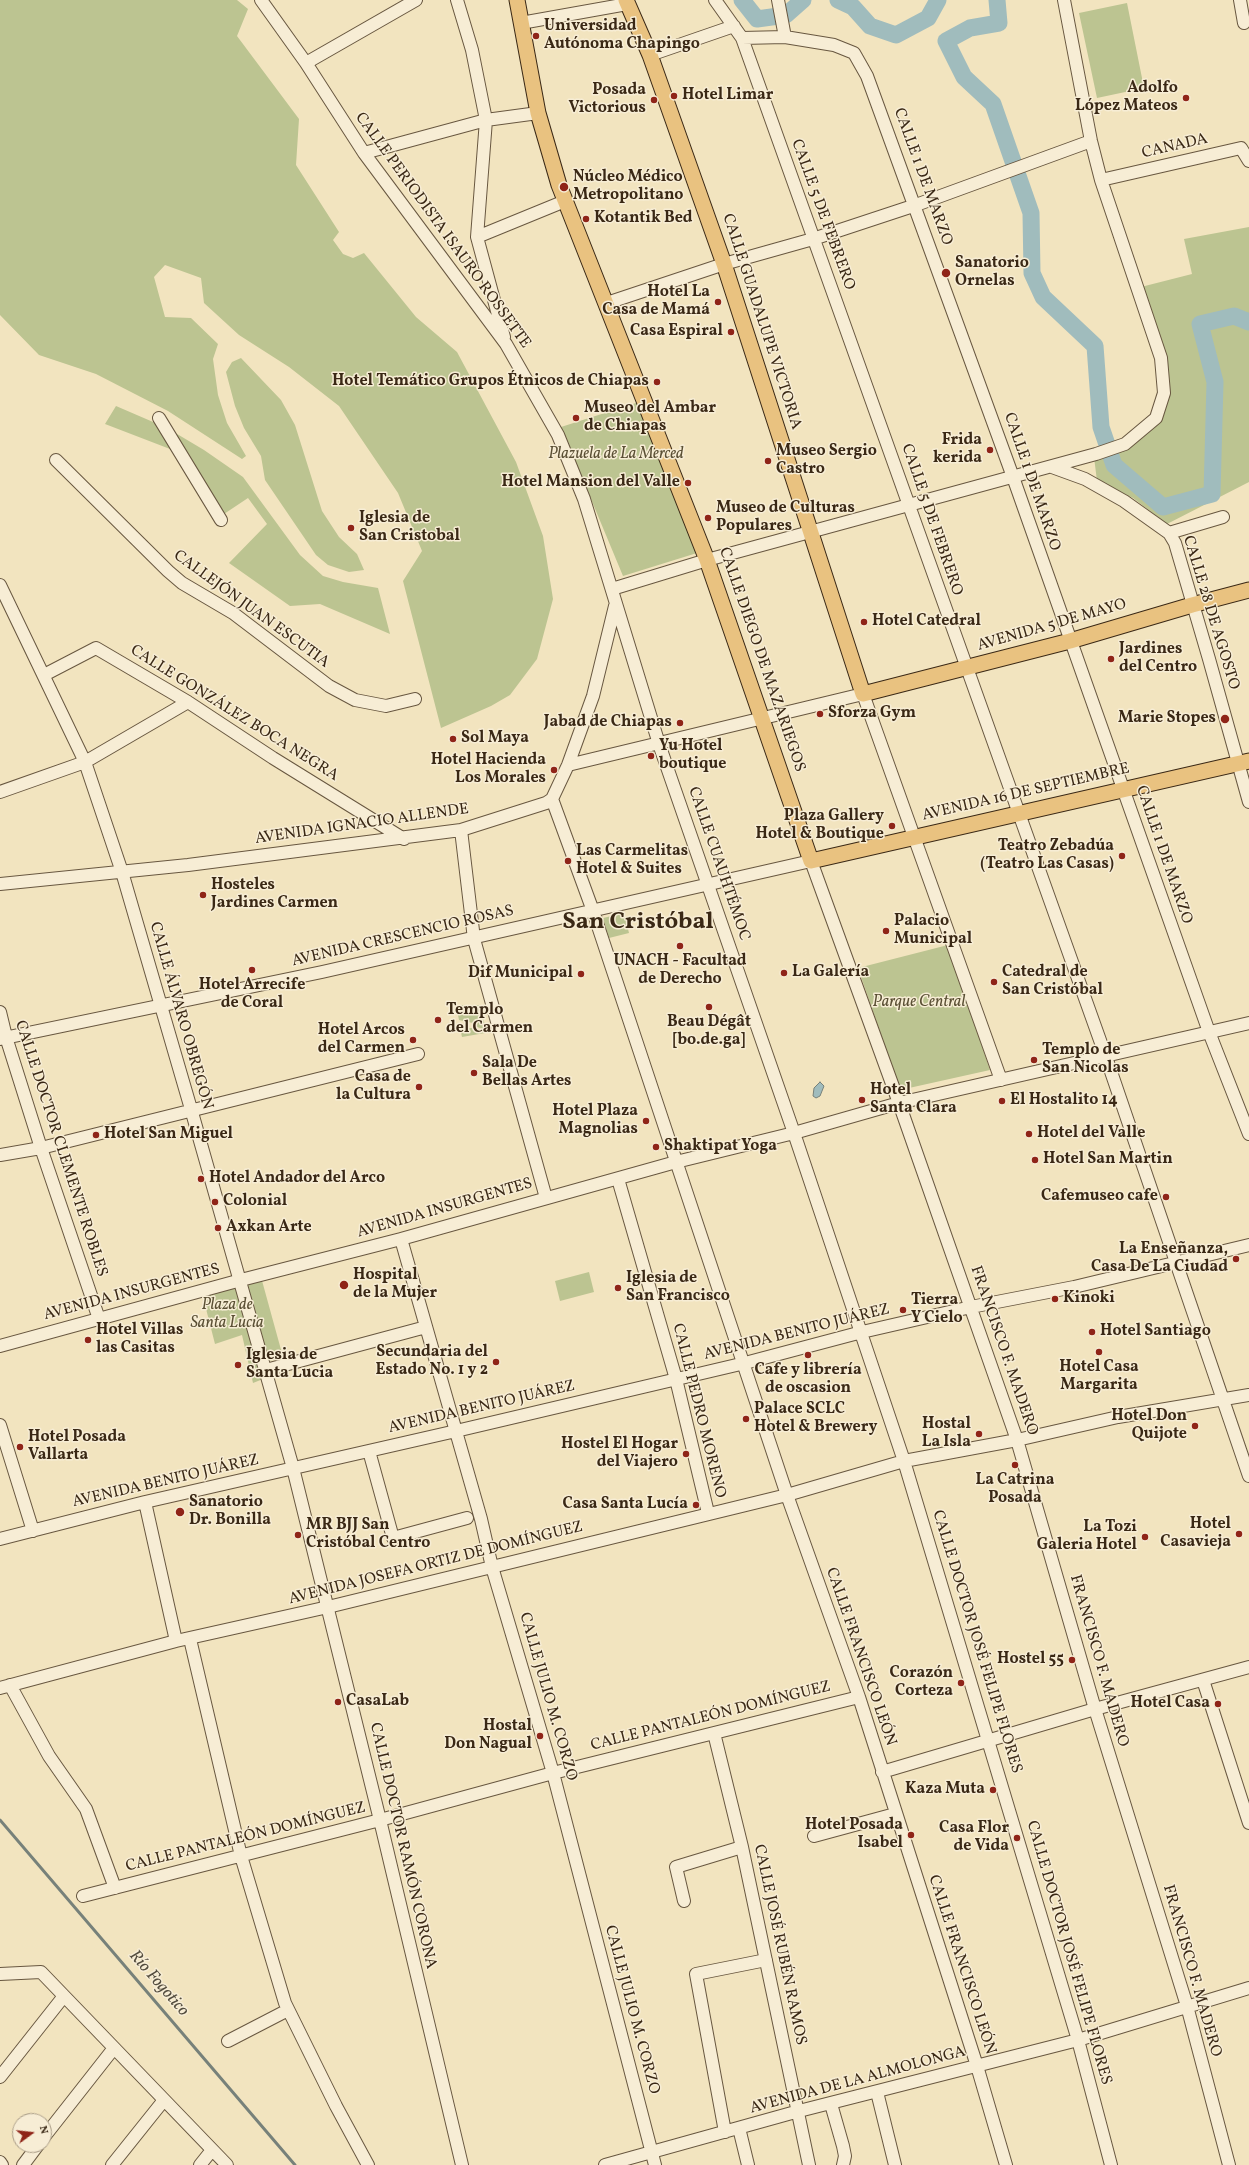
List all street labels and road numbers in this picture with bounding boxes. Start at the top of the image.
street label: CALLE 1 DE MARZO [888,106,956,248]
street label: CALLE PERIODISTA ISAURO ROSSETTE [350,109,534,353]
street label: CANADA [1140,130,1210,164]
street label: CALLE 5 DE FEBRERO [786,137,858,293]
street label: CALLE GUADALUPE VICTORIA [717,212,805,432]
street label: CALLE 1 DE MARZO [998,410,1064,554]
street label: CALLE 5 DE FEBRERO [896,442,966,598]
street label: CALLE 28 DE AGOSTO [1177,534,1243,692]
street label: CALLE DIEGO DE MAZARIEGOS [713,545,809,775]
street label: CALLEJÓN JUAN ESCUTIA [169,547,333,673]
street label: AVENIDA 5 DE MAYO [975,596,1129,656]
street label: CALLE GONZÁLEZ BOCA NEGRA [126,642,342,786]
street label: AVENIDA 16 DE SEPTIEMBRE [920,760,1132,826]
street label: CALLE 1 DE MARZO [1130,783,1196,927]
street label: CALLE CUAUHTÉMOC [683,785,753,943]
street label: AVENIDA IGNACIO ALLENDE [254,800,470,850]
street label: AVENIDA CRESCENCIO ROSAS [290,902,516,972]
street label: CALLE ÁLVARO OBREGÓN [144,920,216,1112]
street label: CALLE DOCTOR CLEMENTE ROBLES [9,1019,111,1279]
street label: AVENIDA INSURGENTES [355,1175,535,1243]
street label: AVENIDA INSURGENTES [42,1260,222,1326]
street label: FRANCISCO F. MADERO [965,1264,1041,1438]
street label: AVENIDA BENITO JUÁREZ [702,1301,892,1365]
street label: CALLE PEDRO MORENO [667,1322,729,1500]
street label: AVENIDA BENITO JUÁREZ [387,1377,577,1439]
street label: AVENIDA BENITO JUÁREZ [71,1451,261,1513]
street label: CALLE DOCTOR JOSÉ FELIPE FLORES [927,1508,1025,1776]
street label: AVENIDA JOSEFA ORTIZ DE DOMÍNGUEZ [287,1518,585,1610]
street label: CALLE FRANCISCO LEÓN [820,1565,900,1749]
street label: FRANCISCO F. MADERO [1064,1573,1132,1749]
street label: CALLE JULIO M. CORZO [514,1611,580,1783]
street label: CALLE PANTALEÓN DOMÍNGUEZ [589,1678,833,1756]
street label: CALLE DOCTOR RAMÓN CORONA [364,1721,440,1971]
street label: CALLE PANTALEÓN DOMÍNGUEZ [124,1799,368,1877]
street label: CALLE DOCTOR JOSÉ FELIPE FLORES [1021,1819,1115,2087]
street label: CALLE JOSÉ RUBÉN RAMOS [748,1843,810,2047]
street label: CALLE FRANCISCO LEÓN [923,1873,999,2057]
street label: FRANCISCO F. MADERO [1157,1883,1225,2059]
street label: CALLE JULIO M. CORZO [599,1923,663,2097]
street label: AVENIDA DE LA ALMOLONGA [748,2043,968,2119]

